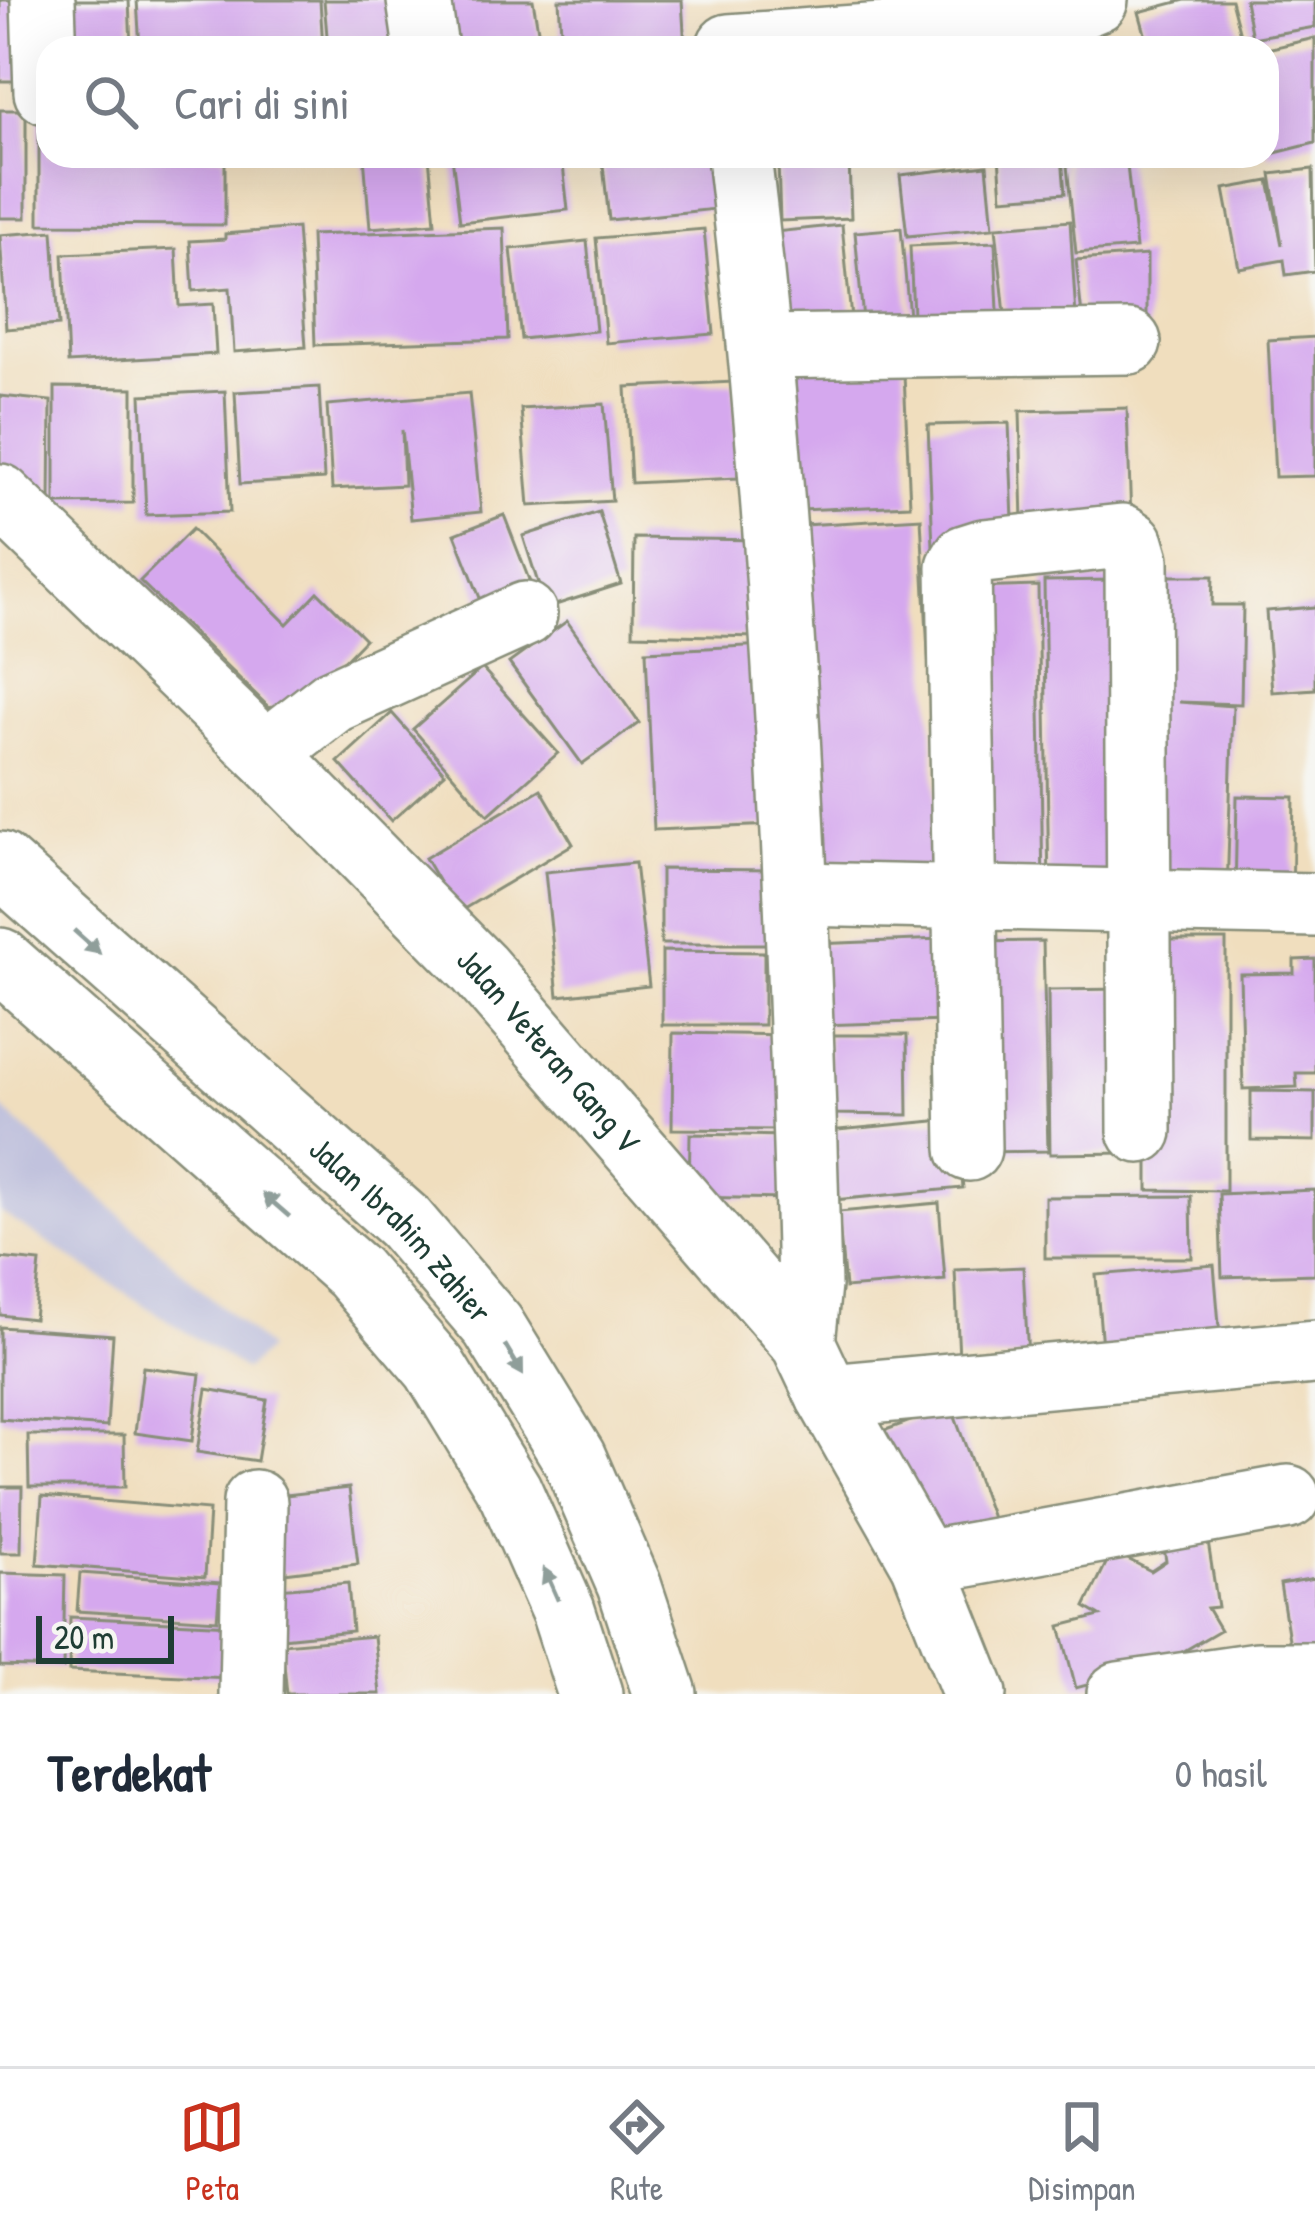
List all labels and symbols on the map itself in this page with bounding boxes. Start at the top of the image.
one-way arrow [73,928,102,955]
street label: Jalan Veteran Gang V [448,938,650,1162]
street label: Jalan Ibrahim Zahier [300,1127,502,1332]
one-way arrow [261,1192,291,1219]
one-way arrow [503,1343,524,1377]
one-way arrow [540,1566,560,1601]
scale bar [36,1610,174,1663]

